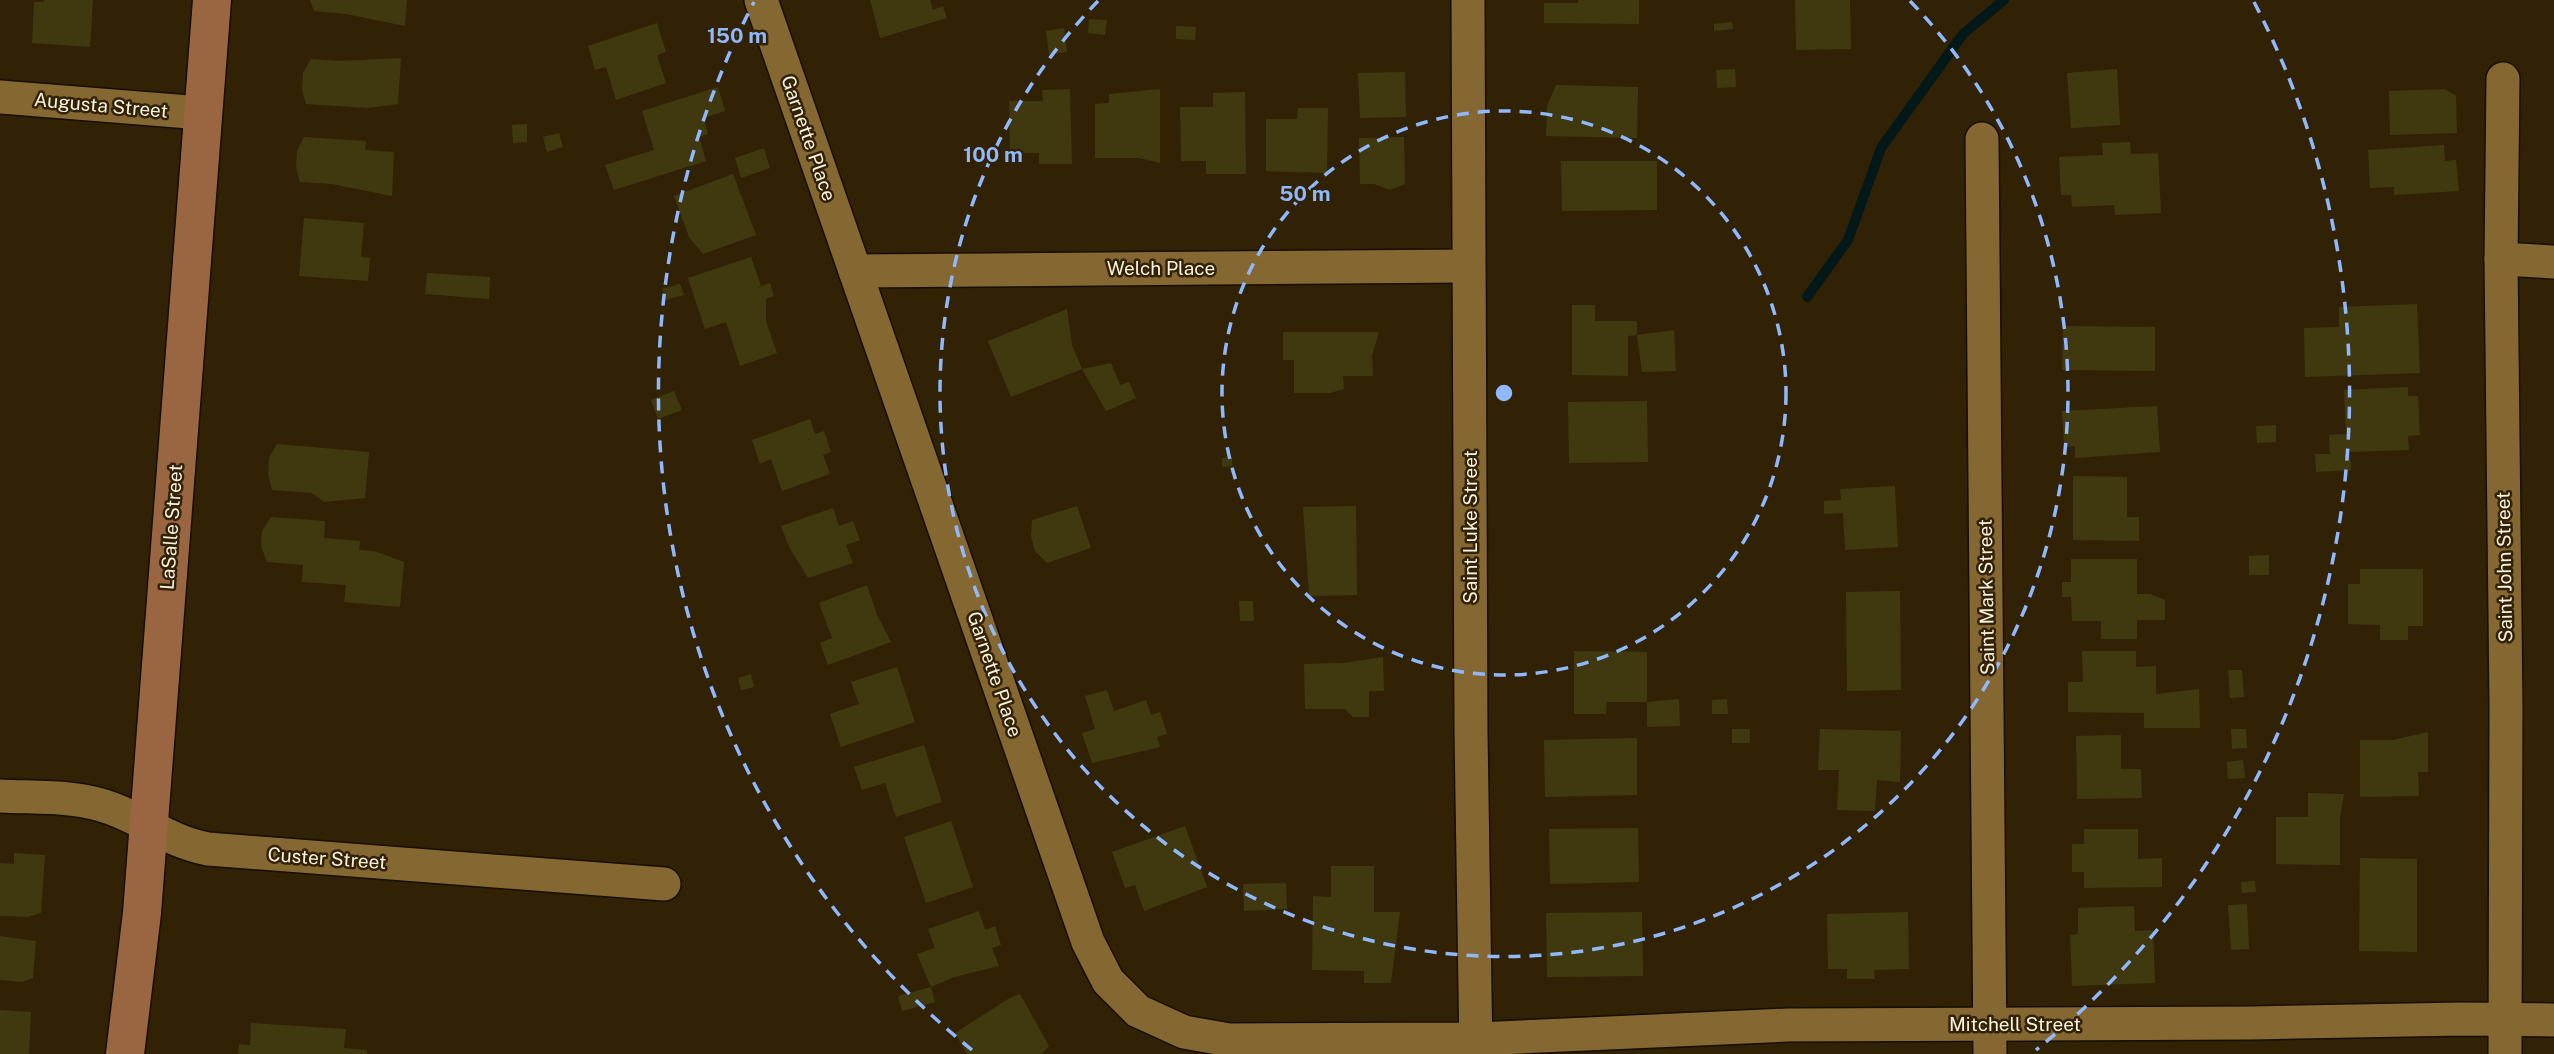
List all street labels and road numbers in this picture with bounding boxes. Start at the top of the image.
street label: Garnette Place [777,72,841,204]
street label: Augusta Street [33,88,169,122]
street label: Welch Place [1107,257,1215,279]
street label: Saint Luke Street [1459,450,1481,604]
street label: LaSalle Street [156,463,186,591]
street label: Saint John Street [2492,491,2516,643]
street label: Saint Mark Street [1974,519,1998,675]
street label: Garnette Place [963,608,1027,740]
street label: Custer Street [267,843,387,873]
street label: Mitchell Street [1949,1013,2081,1035]

